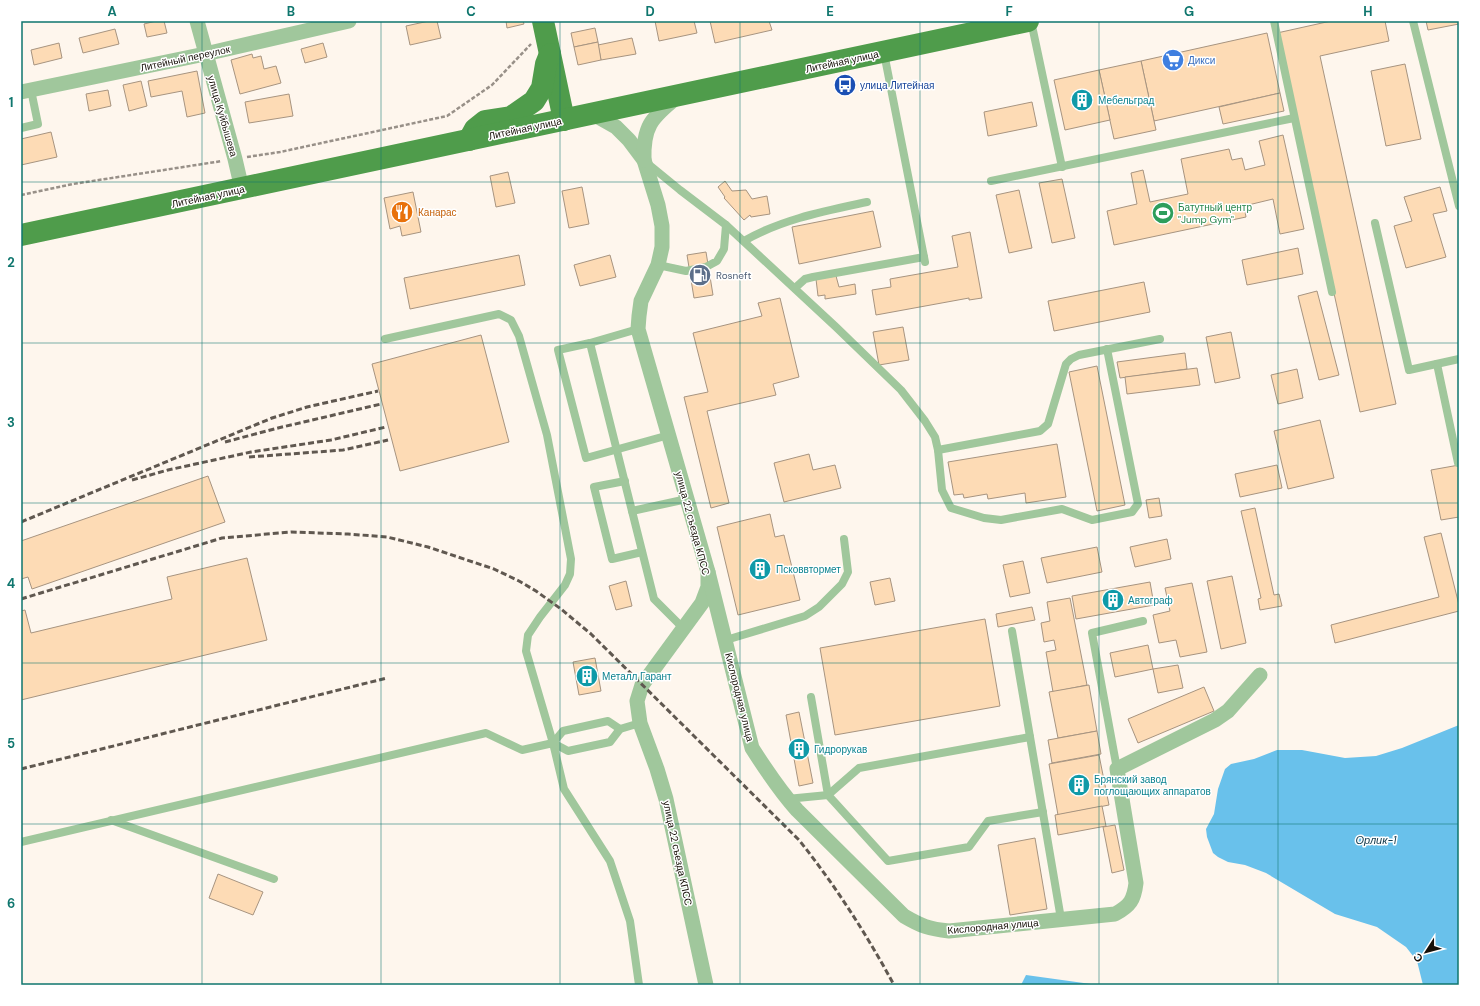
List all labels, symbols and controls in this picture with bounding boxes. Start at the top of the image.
text: A [107,3,117,20]
text: B [287,3,295,20]
text: C [466,3,476,20]
text: D [645,3,655,20]
text: E [826,3,834,20]
text: F [1005,3,1013,20]
text: G [1184,3,1194,20]
text: H [1363,3,1373,20]
street label: Литейный переулок [139,43,232,74]
street label: Литейная улица [804,47,880,76]
supermarket icon: Дикси [1160,47,1186,73]
place label: Дикси [1188,54,1215,67]
bus stop icon: улица Литейная [832,72,858,98]
street label: улица Куйбышева [205,74,240,159]
place label: улица Литейная [860,79,934,92]
building icon: Мебельград [1069,87,1095,113]
text: 1 [9,94,13,111]
place label: Мебельград [1098,94,1155,107]
street label: Литейная улица [487,114,563,143]
street label: Литейная улица [170,182,246,211]
restaurant icon: Канарас [389,199,415,225]
sports icon: Батутный центр "Jump Gym" [1150,200,1176,226]
place label: Батутный центр "Jump Gym" [1178,201,1252,226]
place label: Канарас [418,206,457,219]
text: 2 [7,254,15,271]
fuel station icon: Rosneft [687,262,713,288]
place label: Rosneft [716,269,751,282]
text: 3 [7,414,15,431]
street label: улица 22 съезда КПСС [672,470,713,576]
building icon: Псковвтормет [747,556,773,582]
place label: Псковвтормет [776,563,841,576]
text: 4 [7,575,15,592]
building icon: Автограф [1100,587,1126,613]
place label: Автограф [1128,594,1173,607]
street label: Кислородная улица [722,651,757,743]
building icon: Металл Гарант [574,663,600,689]
place label: Металл Гарант [602,670,672,683]
text: 5 [7,735,15,752]
building icon: Гидрорукав [786,736,812,762]
place label: Гидрорукав [814,743,867,756]
building icon: Брянский завод поглощающих аппаратов [1066,772,1092,798]
place label: Брянский завод поглощающих аппаратов [1094,773,1211,798]
street label: улица 22 съезда КПСС [660,800,695,907]
water label: Орлик-1 [1355,833,1397,847]
text: 6 [7,895,15,912]
street label: Кислородная улица [947,916,1040,937]
north arrow [1406,932,1446,972]
text: С [1410,951,1426,965]

